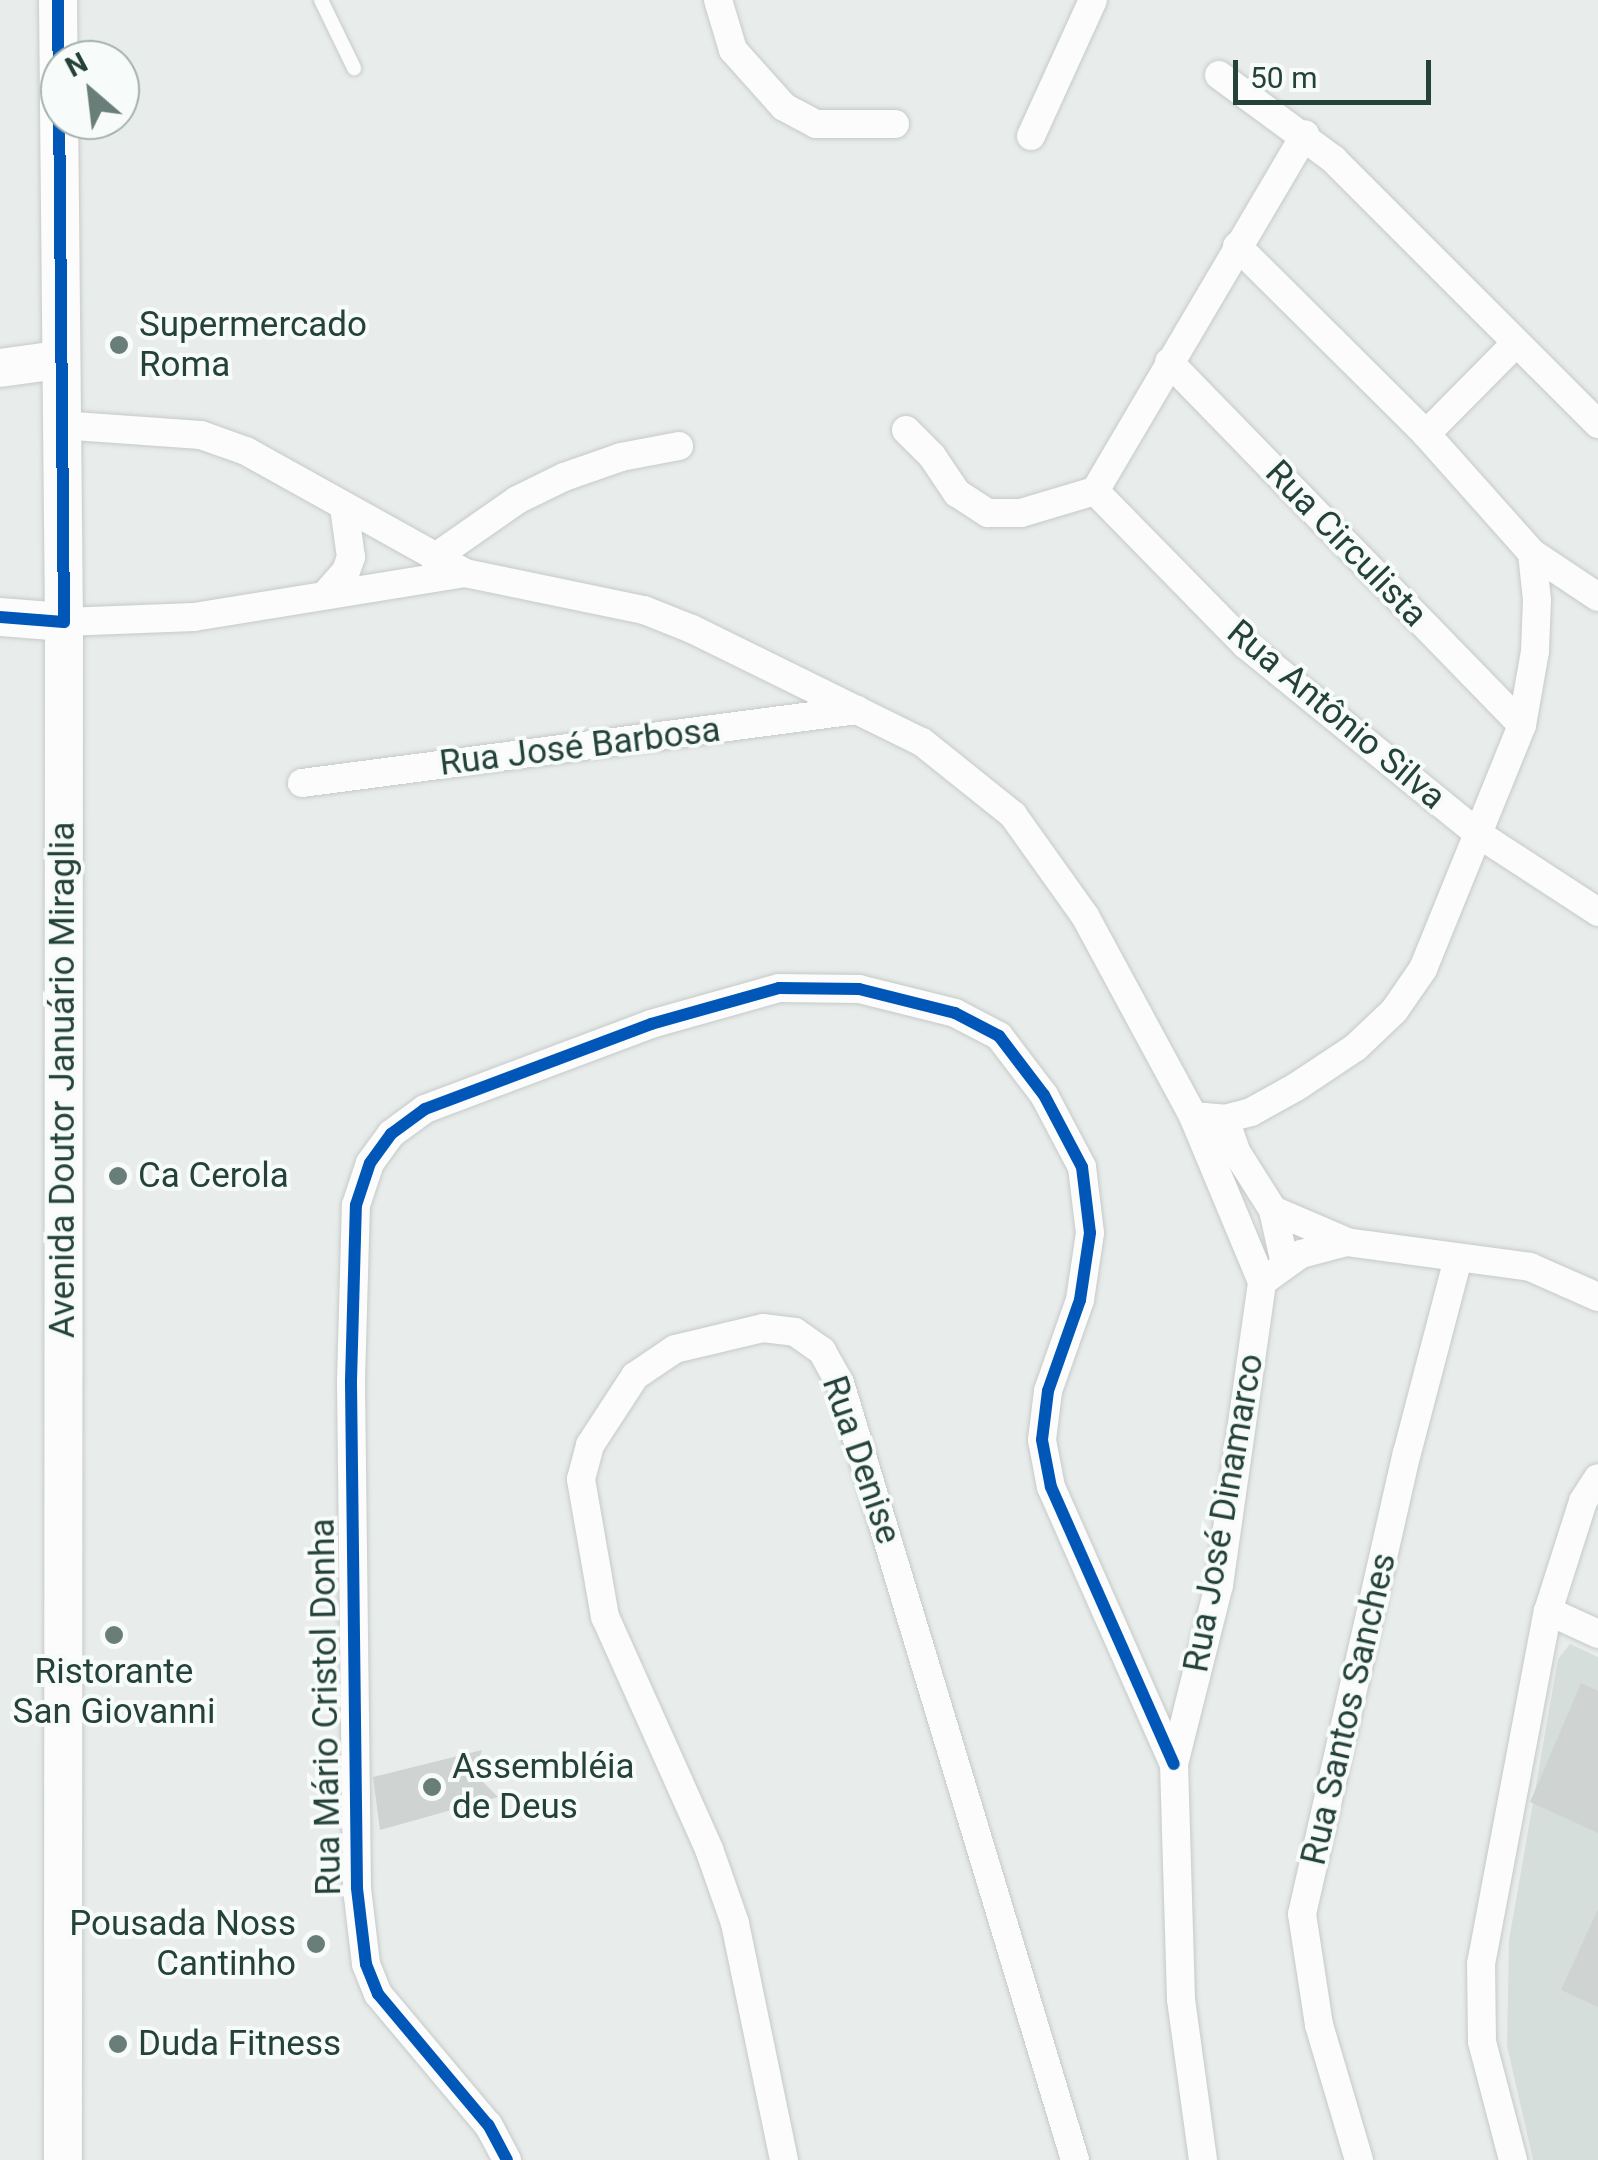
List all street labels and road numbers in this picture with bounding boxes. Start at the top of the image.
street label: Rua Circulista [1256,452,1436,636]
street label: Rua Antônio Silva [1218,612,1454,818]
street label: Rua José Barbosa [437,709,723,785]
street label: Avenida Doutor Januário Miraglia [42,822,84,1338]
street label: Rua José Dinamarco [1175,1351,1273,1675]
street label: Rua Denise [813,1371,909,1549]
street label: Rua Mário Cristol Donha [302,1518,350,1896]
street label: Rua Santos Sanches [1293,1549,1405,1869]

